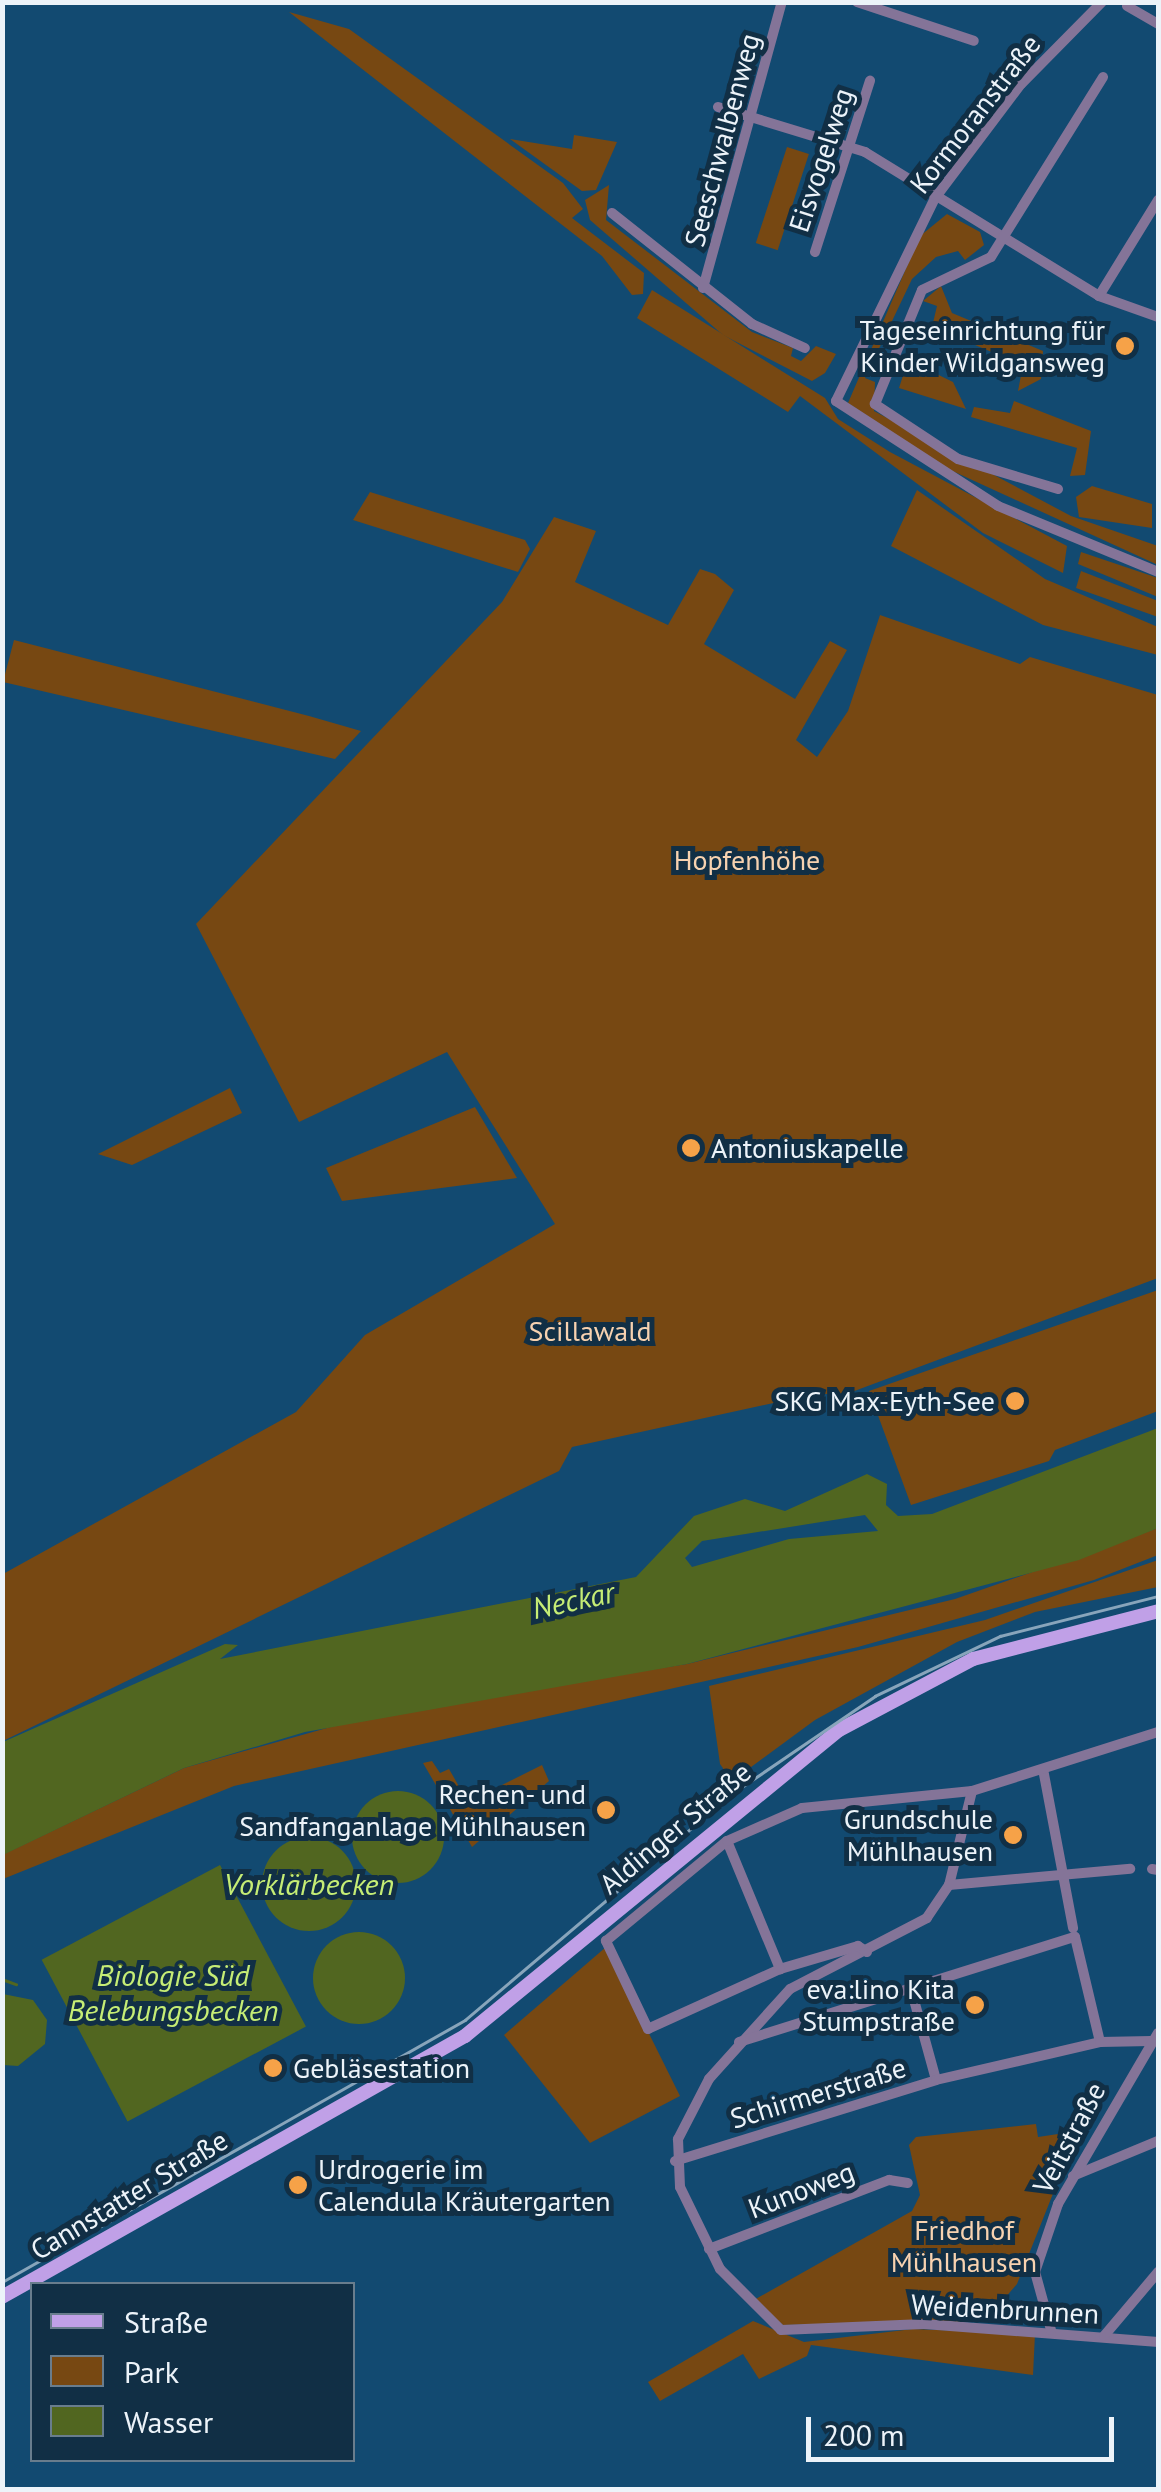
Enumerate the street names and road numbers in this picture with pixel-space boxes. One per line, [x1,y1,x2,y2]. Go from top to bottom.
street label: Kormoranstraße [903,28,1047,200]
street label: Seeschwalbenweg [677,30,767,250]
street label: Eisvogelweg [782,84,860,236]
street label: Aldinger Straße [592,1755,758,1901]
street label: Schirmerstraße [726,2050,910,2136]
street label: Veitstraße [1026,2077,1112,2199]
street label: Cannstatter Straße [24,2123,234,2267]
street label: Kunoweg [743,2154,859,2226]
street label: Weidenbrunnen [910,2287,1100,2331]

